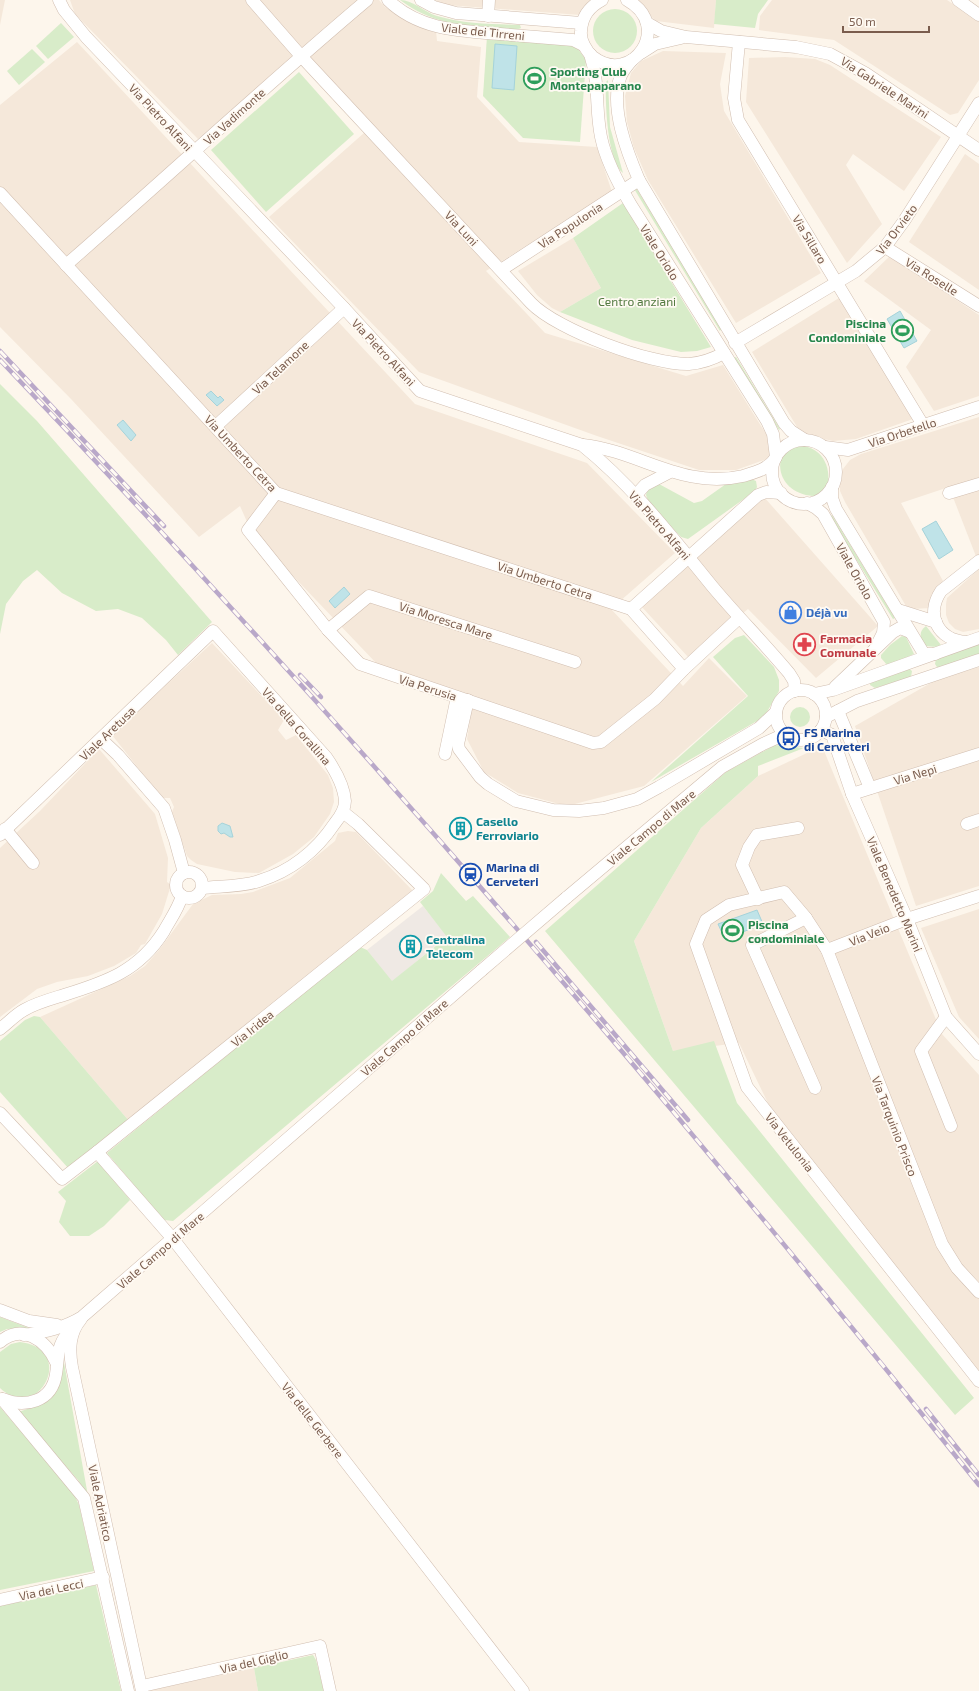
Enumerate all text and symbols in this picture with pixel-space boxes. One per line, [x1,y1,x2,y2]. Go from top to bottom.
scale bar [843,8,929,34]
text: 50 m [849,14,876,28]
street label: Viale dei Tirreni [440,20,526,42]
street label: Via Gabriele Marini [838,53,932,121]
place label: Sporting Club Montepaparano [550,64,641,92]
sports icon: Sporting Club Montepaparano [522,65,548,91]
street label: Via Pietro Alfani [126,81,196,153]
street label: Via Vadimonte [200,85,268,147]
street label: Via Populonia [535,199,605,251]
street label: Via Orvieto [872,201,920,257]
street label: Via Luni [442,208,482,248]
street label: Via Sillaro [790,212,830,266]
street label: Viale Oriolo [637,222,683,282]
street label: Via Roselle [903,254,961,298]
park label: Centro anziani [598,294,676,308]
street label: Via Pietro Alfani [349,316,419,388]
place label: Piscina Condominiale [808,316,886,344]
sports icon: Piscina Condominiale [889,317,915,343]
street label: Via Telamone [249,337,311,397]
street label: Via Umberto Cetra [202,412,280,494]
street label: Via Orbetello [866,414,938,450]
street label: Via Pietro Alfani [626,488,694,562]
street label: Viale Oriolo [834,540,876,602]
street label: Via Umberto Cetra [496,558,594,602]
street label: Via Moresca Mare [398,598,494,642]
shop icon: Déjà vu [777,599,803,625]
place label: Déjà vu [806,605,847,620]
place label: Farmacia Comunale [820,631,877,659]
pharmacy icon: Farmacia Comunale [792,632,818,658]
street label: Via Perusia [397,671,459,703]
street label: Via della Corallina [260,684,334,768]
street label: Viale Aretusa [76,703,138,763]
place label: FS Marina di Cerveteri [804,725,870,753]
bus stop icon: FS Marina di Cerveteri [776,726,802,752]
street label: Via Nepi [892,761,938,787]
street label: Viale Campo di Mare [604,786,698,868]
place label: Casello Ferroviario [476,814,539,842]
building icon: Casello Ferroviario [448,815,474,841]
street label: Viale Benedetto Marini [864,834,926,954]
place label: Marina di Cerveteri [486,860,539,888]
station icon: Marina di Cerveteri [458,861,484,887]
place label: Piscina condominiale [748,917,825,945]
sports icon: Piscina condominiale [719,918,745,944]
street label: Via Veio [847,920,891,948]
place label: Centralina Telecom [426,932,485,960]
building icon: Centralina Telecom [398,933,424,959]
street label: Viale Campo di Mare [358,995,450,1079]
street label: Via Iridea [228,1007,276,1049]
street label: Via Tarquinio Prisco [869,1074,921,1178]
street label: Via Vetulonia [763,1110,817,1174]
street label: Viale Campo di Mare [114,1208,206,1292]
street label: Via delle Gerbere [279,1379,347,1461]
street label: Viale Adriatico [86,1463,116,1543]
street label: Via dei Lecci [17,1575,85,1603]
street label: Via del Giglio [219,1646,290,1676]

